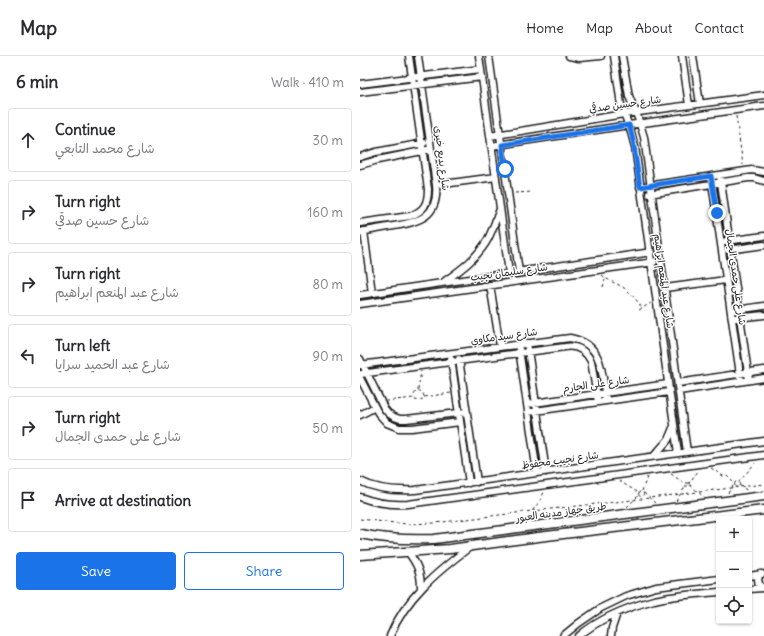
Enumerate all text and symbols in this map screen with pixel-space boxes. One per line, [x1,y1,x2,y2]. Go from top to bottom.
text: Map [20,16,57,40]
text: Home [526,19,564,37]
text: Map [586,19,613,37]
text: About [635,19,673,37]
text: Contact [695,19,744,37]
text: 6 min [16,71,58,93]
text: Walk · 410 m [271,74,344,91]
street label: شارع حسين صدقي [588,92,662,116]
text: Continue [55,120,116,139]
street label: شارع بديع خيرى [431,125,452,191]
icon: ahead [17,129,39,151]
text: 30 m [313,132,343,149]
text: شارع محمد التابعي [55,140,155,157]
route start [496,160,514,178]
text: Turn right [55,192,120,211]
icon: right [17,201,39,223]
text: 160 m [307,204,343,221]
route end [708,204,726,222]
text: شارع حسين صدقي [55,212,149,229]
street label: شارع على حمدى الجمال [722,228,749,326]
street label: شارع عبد المنعم ابراهيم [650,233,677,329]
street label: شارع سليمان نجيب [470,260,549,285]
text: Turn right [55,264,120,283]
icon: right [17,273,39,295]
text: 80 m [312,276,343,293]
text: شارع عبد المنعم ابراهيم [55,284,179,301]
street label: شارع سيد مكاوي [470,325,539,349]
text: Turn left [55,336,110,355]
icon: left [17,345,39,367]
text: 90 m [312,348,343,365]
text: شارع عبد الحميد سرايا [55,356,170,373]
street label: شارع على الجارم [562,373,630,396]
text: Turn right [55,408,120,427]
icon: right [17,417,39,439]
text: 50 m [312,420,343,437]
text: شارع على حمدى الجمال [55,428,181,445]
street label: شارع نجيب محفوظ [521,448,600,473]
icon: arrive [17,489,39,511]
text: Arrive at destination [55,491,191,510]
street label: طريق جهاز مدينه العبور [514,499,607,525]
map controls [716,516,752,624]
button: + [716,516,752,552]
button: Save [16,552,176,590]
button: Share [184,552,344,590]
button: − [716,552,752,588]
button: locate [716,588,752,624]

